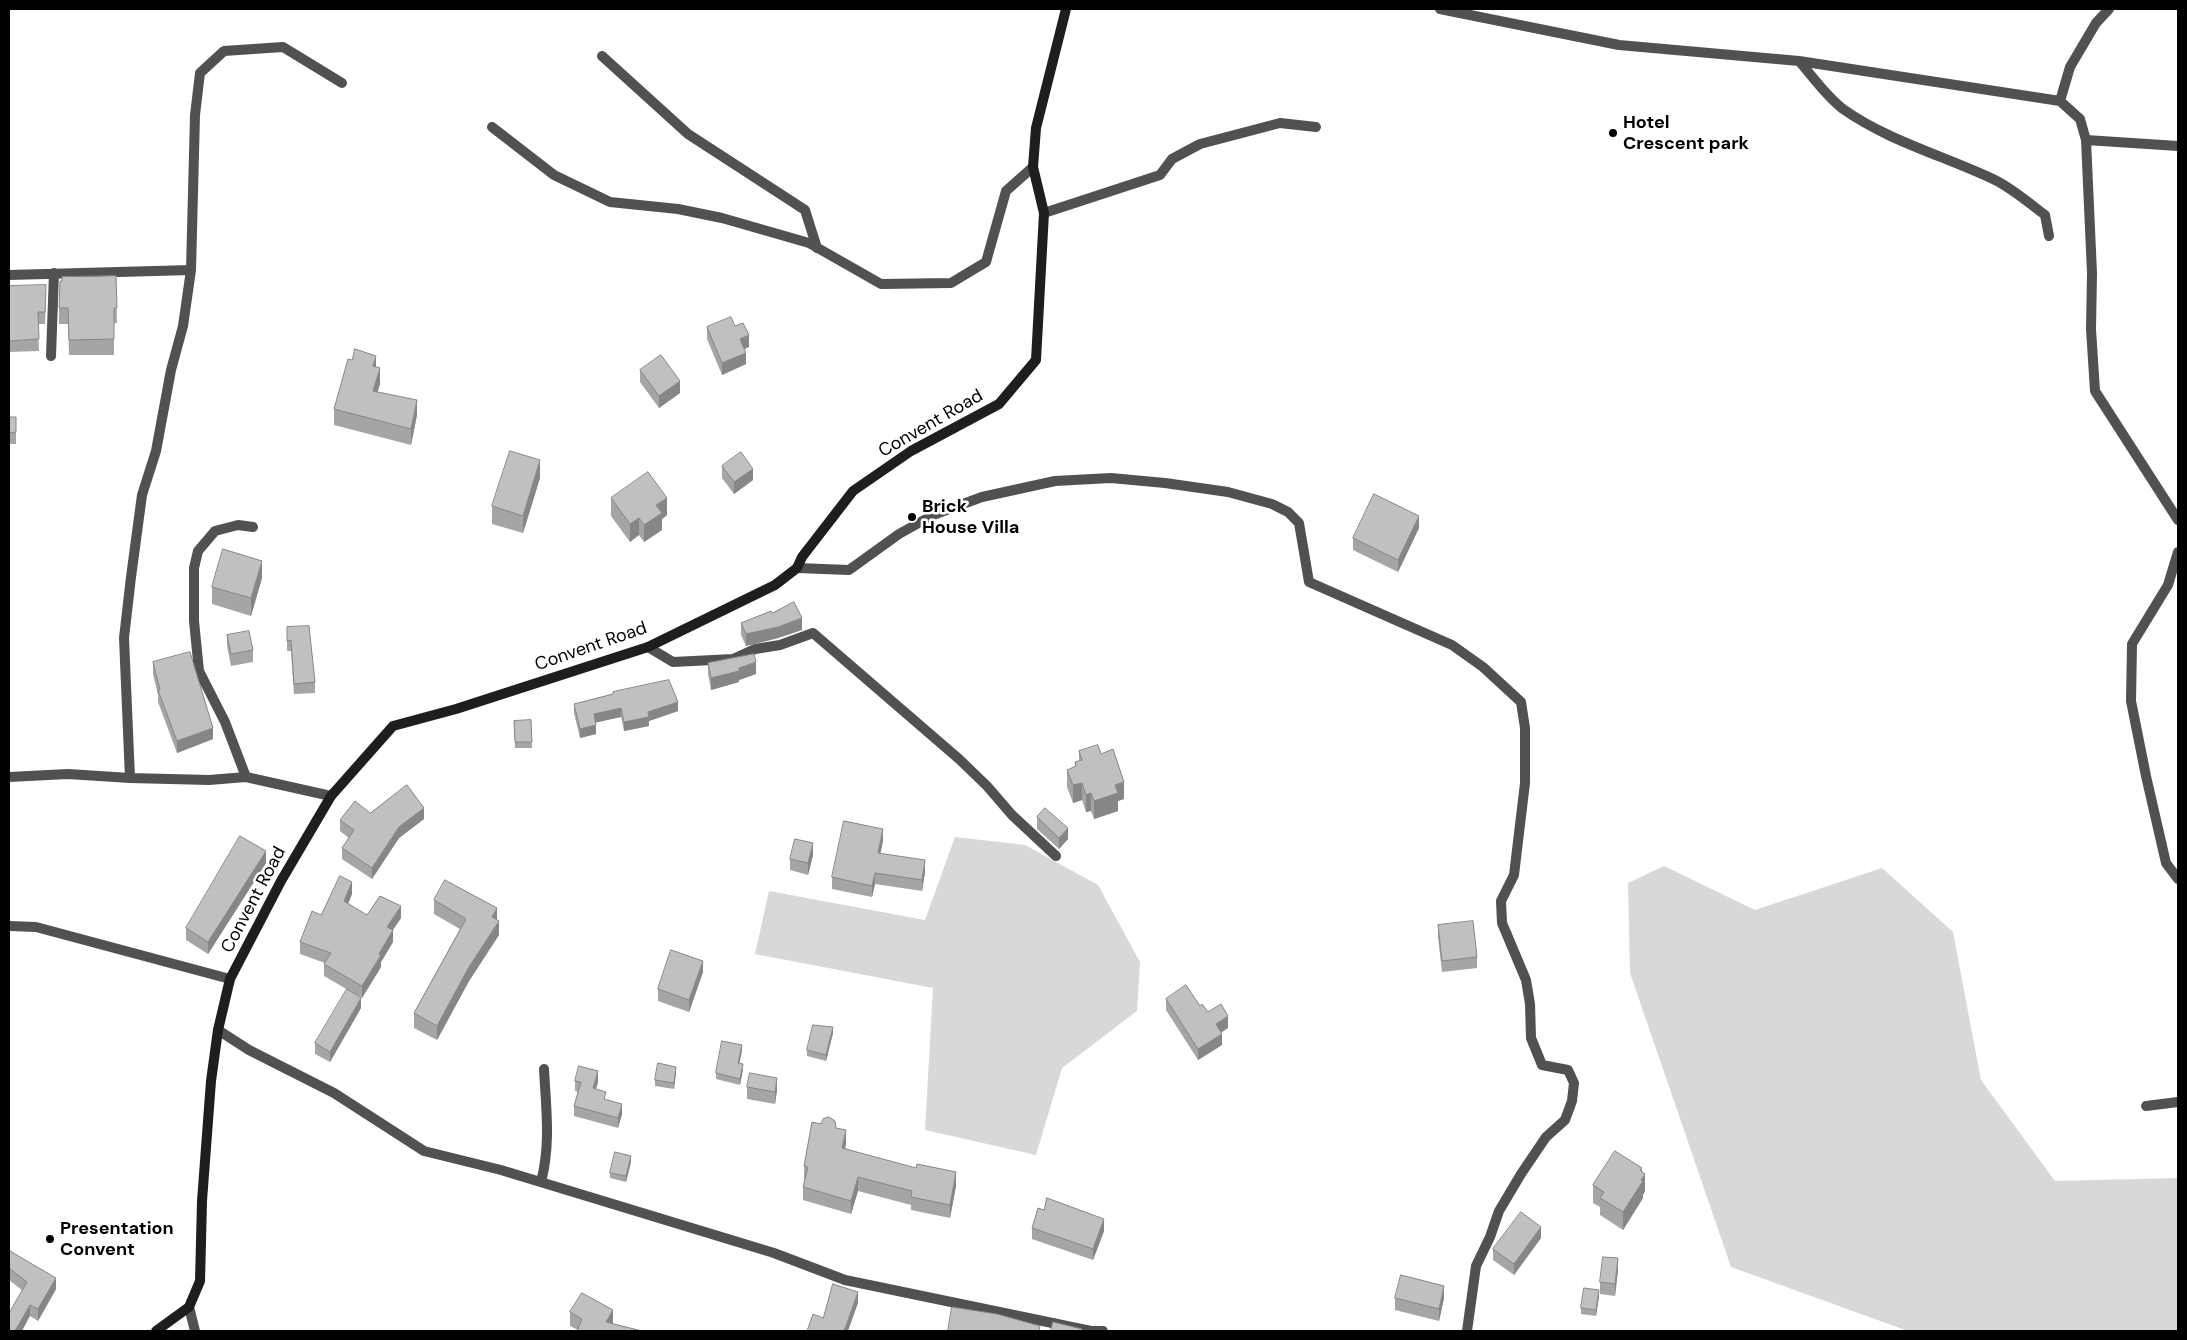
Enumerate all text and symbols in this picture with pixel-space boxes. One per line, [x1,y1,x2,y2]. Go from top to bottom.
place label: Hotel Crescent park [1623,112,1749,154]
marker: Hotel Crescent park [1607,127,1619,139]
street label: Convent Road [875,385,987,463]
place label: Brick House Villa [922,496,1019,538]
marker: Brick House Villa [906,511,918,523]
street label: Convent Road [532,618,650,676]
street label: Convent Road [217,843,291,957]
place label: Presentation Convent [60,1218,174,1260]
marker: Presentation Convent [44,1233,56,1245]

